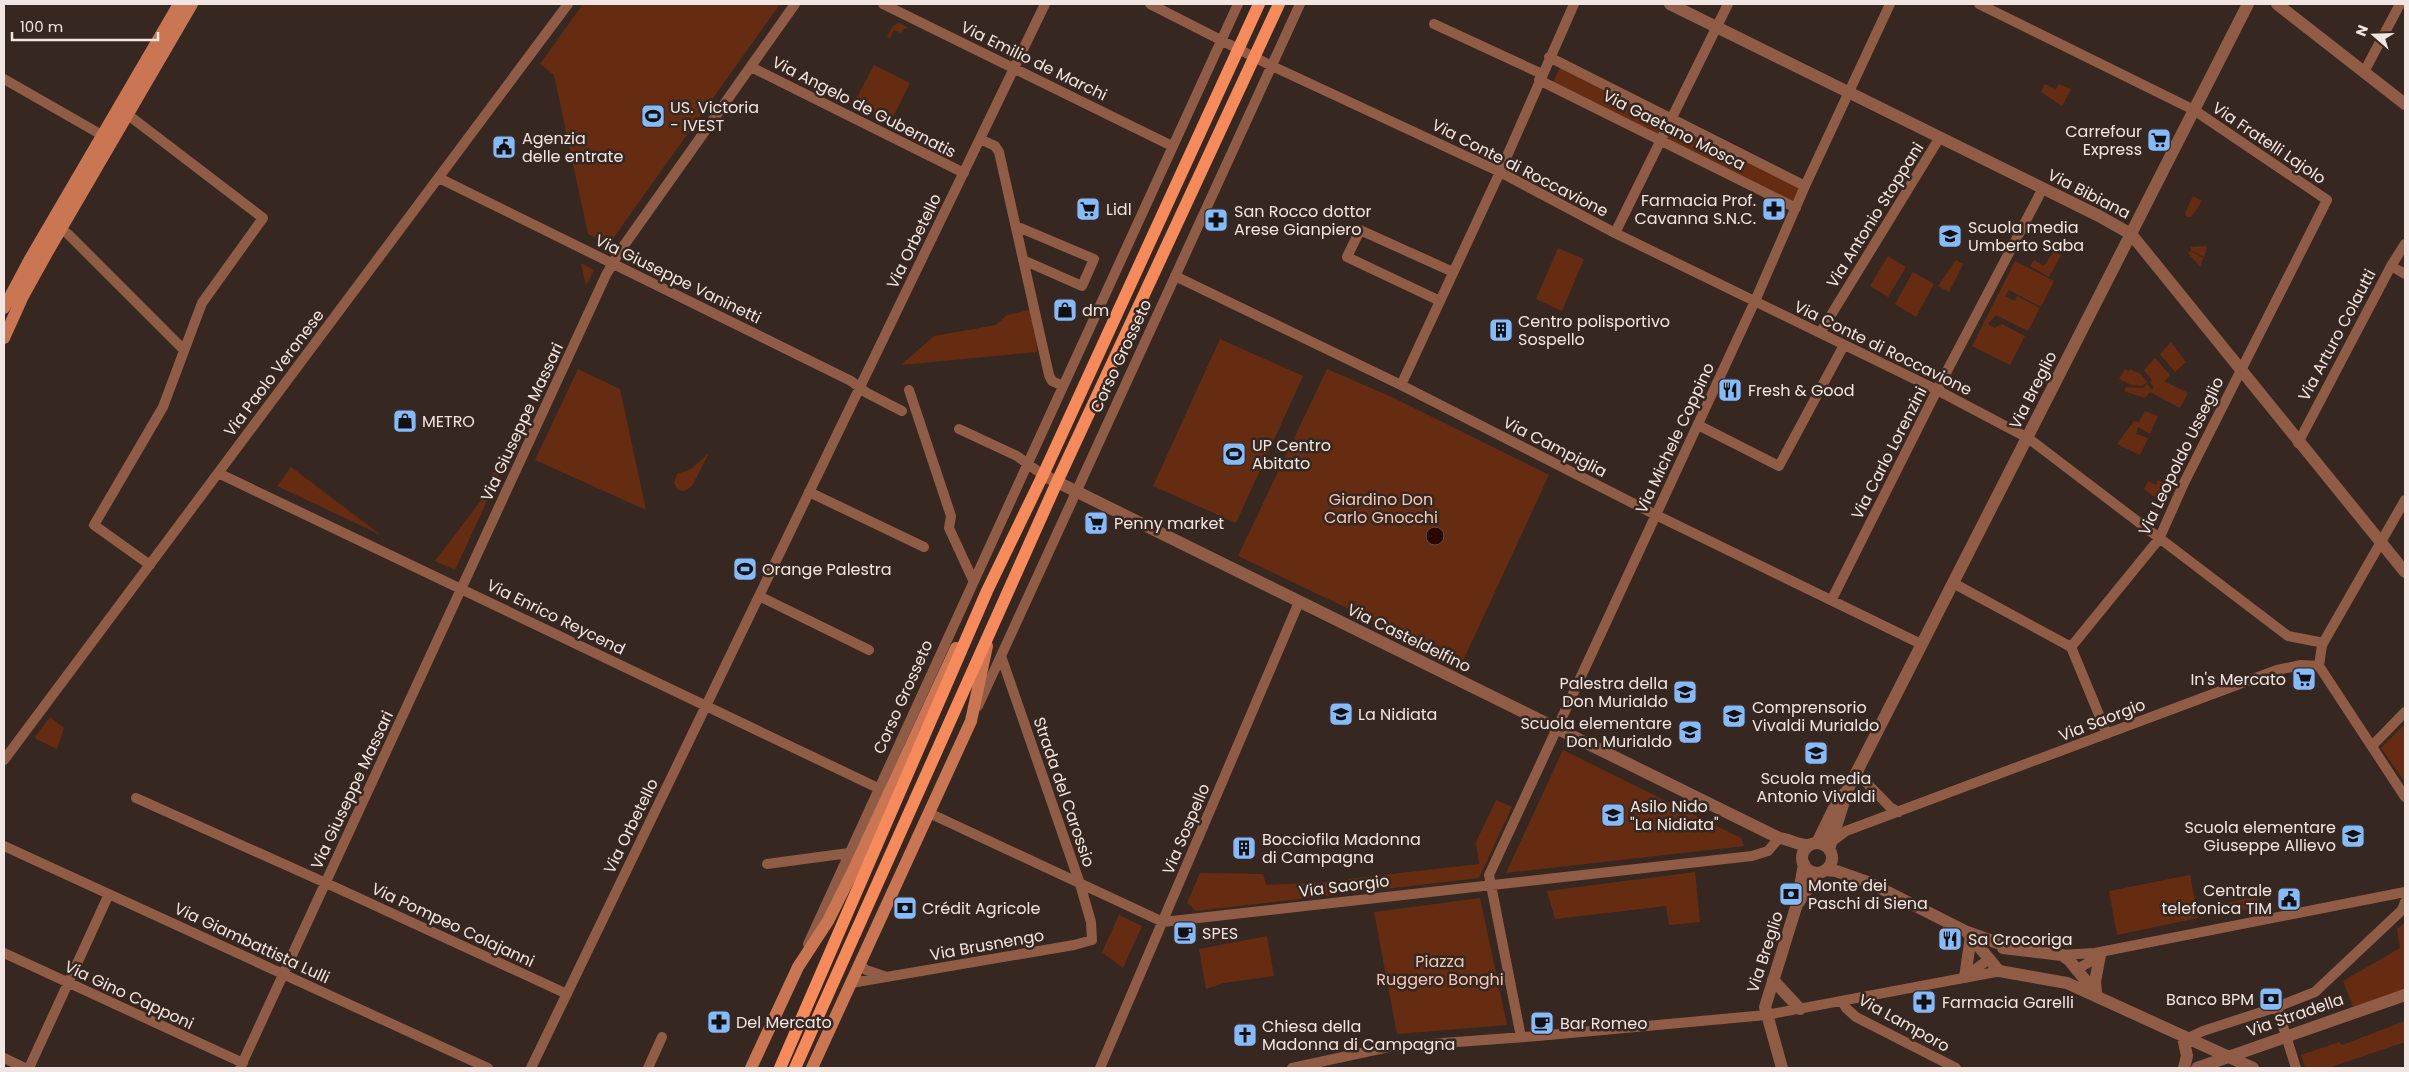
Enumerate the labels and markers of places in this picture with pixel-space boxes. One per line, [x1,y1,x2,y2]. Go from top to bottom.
place label: US. Victoria - IVEST [670,96,759,137]
sports icon: US. Victoria - IVEST [640,103,666,129]
place label: Carrefour Express [2065,120,2142,161]
place label: Agenzia delle entrate [522,127,623,168]
supermarket icon: Carrefour Express [2146,127,2172,153]
public building icon: Agenzia delle entrate [491,134,517,160]
place label: Farmacia Prof. Cavanna S.N.C. [1634,189,1756,230]
supermarket icon: Lidl [1075,196,1101,222]
pharmacy icon: Farmacia Prof. Cavanna S.N.C. [1761,196,1787,222]
place label: Lidl [1106,198,1132,221]
place label: San Rocco dottor Arese Gianpiero [1234,200,1372,241]
pharmacy icon: San Rocco dottor Arese Gianpiero [1203,207,1229,233]
place label: Scuola media Umberto Saba [1968,216,2084,257]
school or university icon: Scuola media Umberto Saba [1937,223,1963,249]
shop icon: dm [1052,297,1078,323]
place label: dm [1082,299,1109,322]
place label: Centro polisportivo Sospello [1518,310,1670,351]
building icon: Centro polisportivo Sospello [1488,317,1514,343]
restaurant icon: Fresh & Good [1717,377,1743,403]
place label: Fresh & Good [1748,379,1855,402]
shop icon: METRO [392,408,418,434]
place label: METRO [422,410,475,433]
place label: UP Centro Abitato [1252,434,1331,475]
sports icon: UP Centro Abitato [1221,441,1247,467]
supermarket icon: Penny market [1083,510,1109,536]
place label: Penny market [1114,512,1224,535]
sports icon: Orange Palestra [732,556,758,582]
place label: Orange Palestra [762,558,892,581]
supermarket icon: In's Mercato [2291,666,2317,692]
place label: In's Mercato [2190,668,2286,691]
place label: Palestra della Don Murialdo [1559,672,1668,713]
school or university icon: Palestra della Don Murialdo [1672,679,1698,705]
place label: Comprensorio Vivaldi Murialdo [1752,696,1879,737]
school or university icon: La Nidiata [1328,701,1354,727]
place label: La Nidiata [1358,703,1437,726]
school or university icon: Comprensorio Vivaldi Murialdo [1721,703,1747,729]
place label: Scuola elementare Don Murialdo [1520,712,1672,753]
school or university icon: Scuola elementare Don Murialdo [1677,719,1703,745]
school or university icon: Scuola media Antonio Vivaldi [1803,740,1829,766]
place label: Scuola media Antonio Vivaldi [1756,767,1876,808]
place label: Asilo Nido "La Nidiata" [1630,795,1719,836]
school or university icon: Asilo Nido "La Nidiata" [1600,802,1626,828]
place label: Scuola elementare Giuseppe Allievo [2184,816,2336,857]
school or university icon: Scuola elementare Giuseppe Allievo [2340,823,2366,849]
place label: Bocciofila Madonna di Campagna [1262,828,1421,869]
building icon: Bocciofila Madonna di Campagna [1231,835,1257,861]
place label: Monte dei Paschi di Siena [1808,874,1928,915]
place label: Centrale telefonica TIM [2162,879,2272,920]
bank icon: Monte dei Paschi di Siena [1778,881,1804,907]
public building icon: Centrale telefonica TIM [2276,886,2302,912]
bank icon: Crédit Agricole [892,895,918,921]
place label: Crédit Agricole [922,897,1040,920]
cafe icon: SPES [1172,920,1198,946]
place label: SPES [1202,922,1238,945]
restaurant icon: Sa Crocoriga [1937,926,1963,952]
place label: Sa Crocoriga [1968,928,2073,951]
bank icon: Banco BPM [2258,986,2284,1012]
place label: Banco BPM [2166,988,2254,1011]
pharmacy icon: Farmacia Garelli [1911,989,1937,1015]
place label: Farmacia Garelli [1942,991,2074,1014]
pharmacy icon: Del Mercato [706,1009,732,1035]
cafe icon: Bar Romeo [1529,1010,1555,1036]
place label: Del Mercato [736,1011,832,1034]
place label: Bar Romeo [1560,1012,1647,1035]
place label: Chiesa della Madonna di Campagna [1262,1015,1455,1056]
church icon: Chiesa della Madonna di Campagna [1232,1022,1258,1048]

